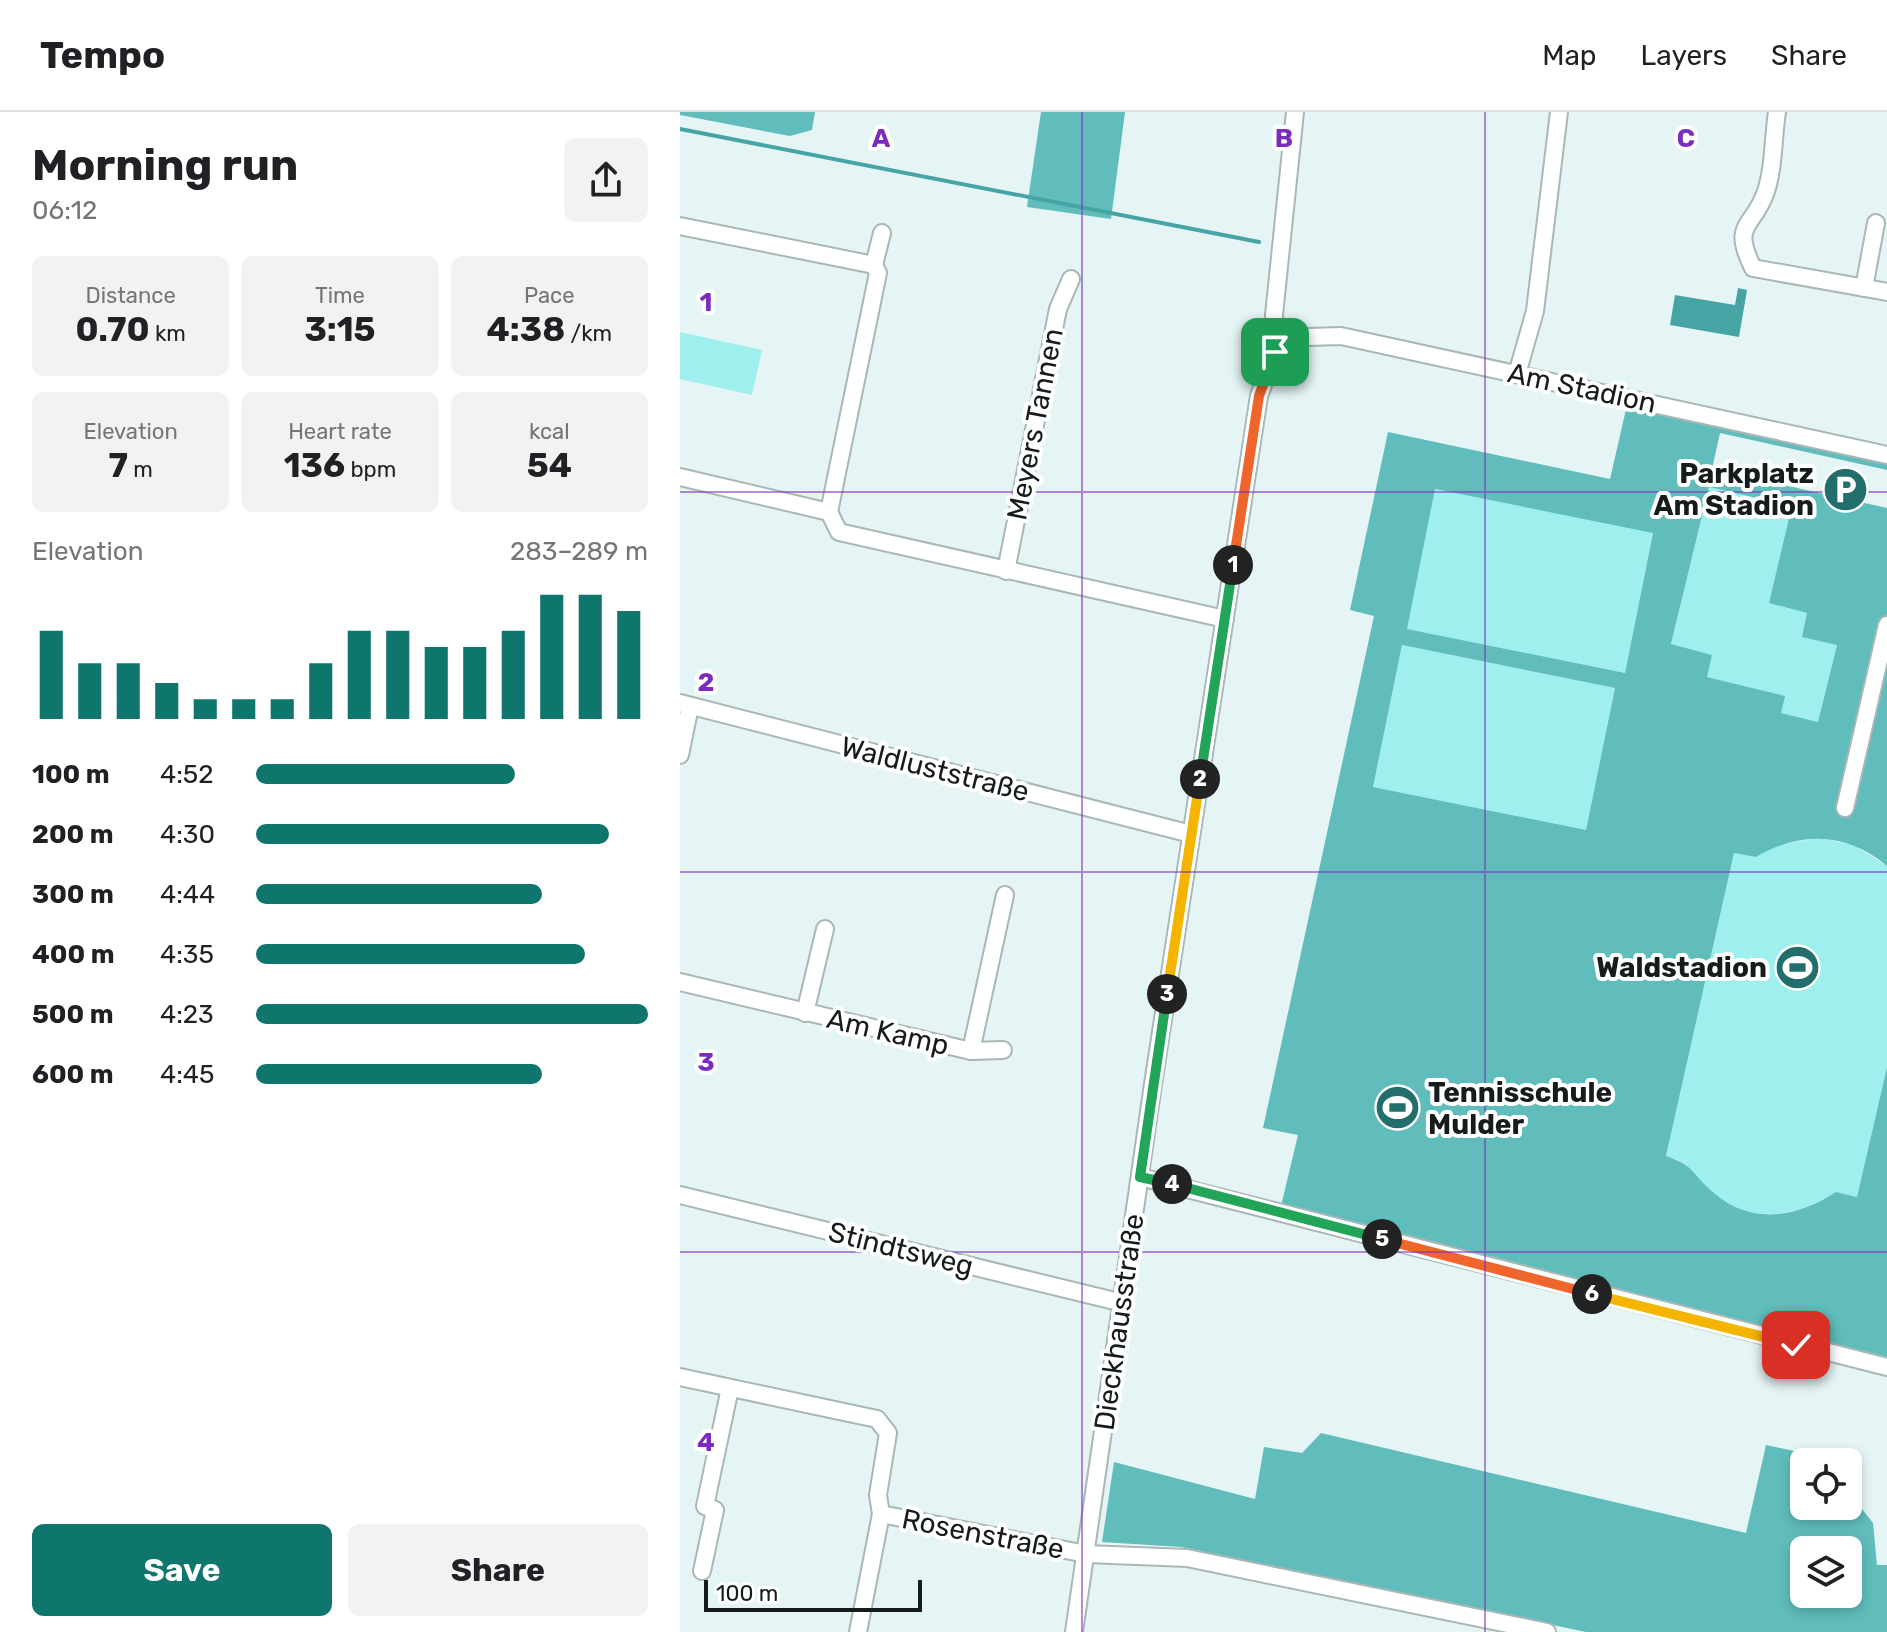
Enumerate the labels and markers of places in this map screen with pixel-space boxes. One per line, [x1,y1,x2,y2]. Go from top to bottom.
pin [1241,318,1309,386]
place label: Parkplatz Am Stadion [1653,457,1814,522]
parking icon: Parkplatz Am Stadion [1821,465,1869,513]
pin: 1 [1213,545,1253,585]
pin: 2 [1180,759,1220,799]
sports icon: Waldstadion [1774,943,1822,991]
place label: Waldstadion [1596,951,1767,984]
pin: 3 [1147,974,1187,1014]
place label: Tennisschule Mulder [1428,1076,1612,1141]
sports icon: Tennisschule Mulder [1373,1084,1421,1132]
pin: 4 [1152,1164,1192,1204]
pin: 5 [1362,1219,1402,1259]
pin: 6 [1572,1274,1612,1314]
pin [1762,1311,1830,1379]

